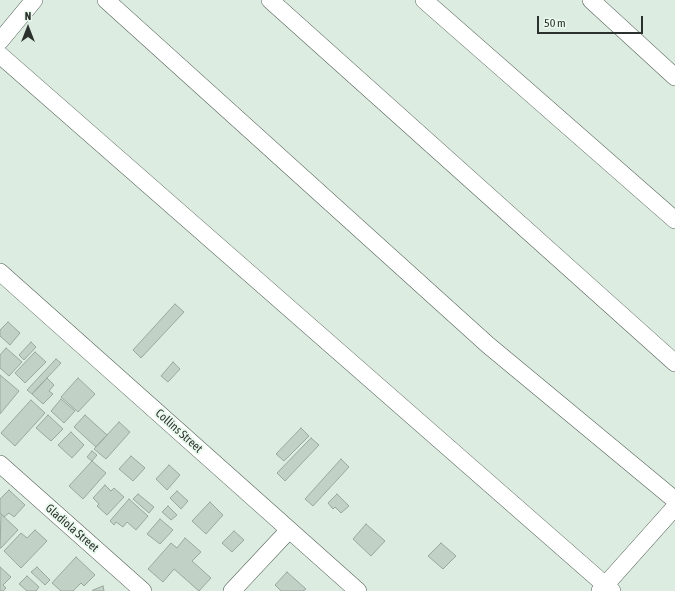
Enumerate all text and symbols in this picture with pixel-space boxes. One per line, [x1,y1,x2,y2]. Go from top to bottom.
north arrow [8,8,48,48]
scale bar [539,8,645,34]
text: N [25,10,31,22]
text: 50 m [544,16,566,30]
street label: Collins Street [153,406,205,456]
street label: Gladiola Street [42,501,102,555]

